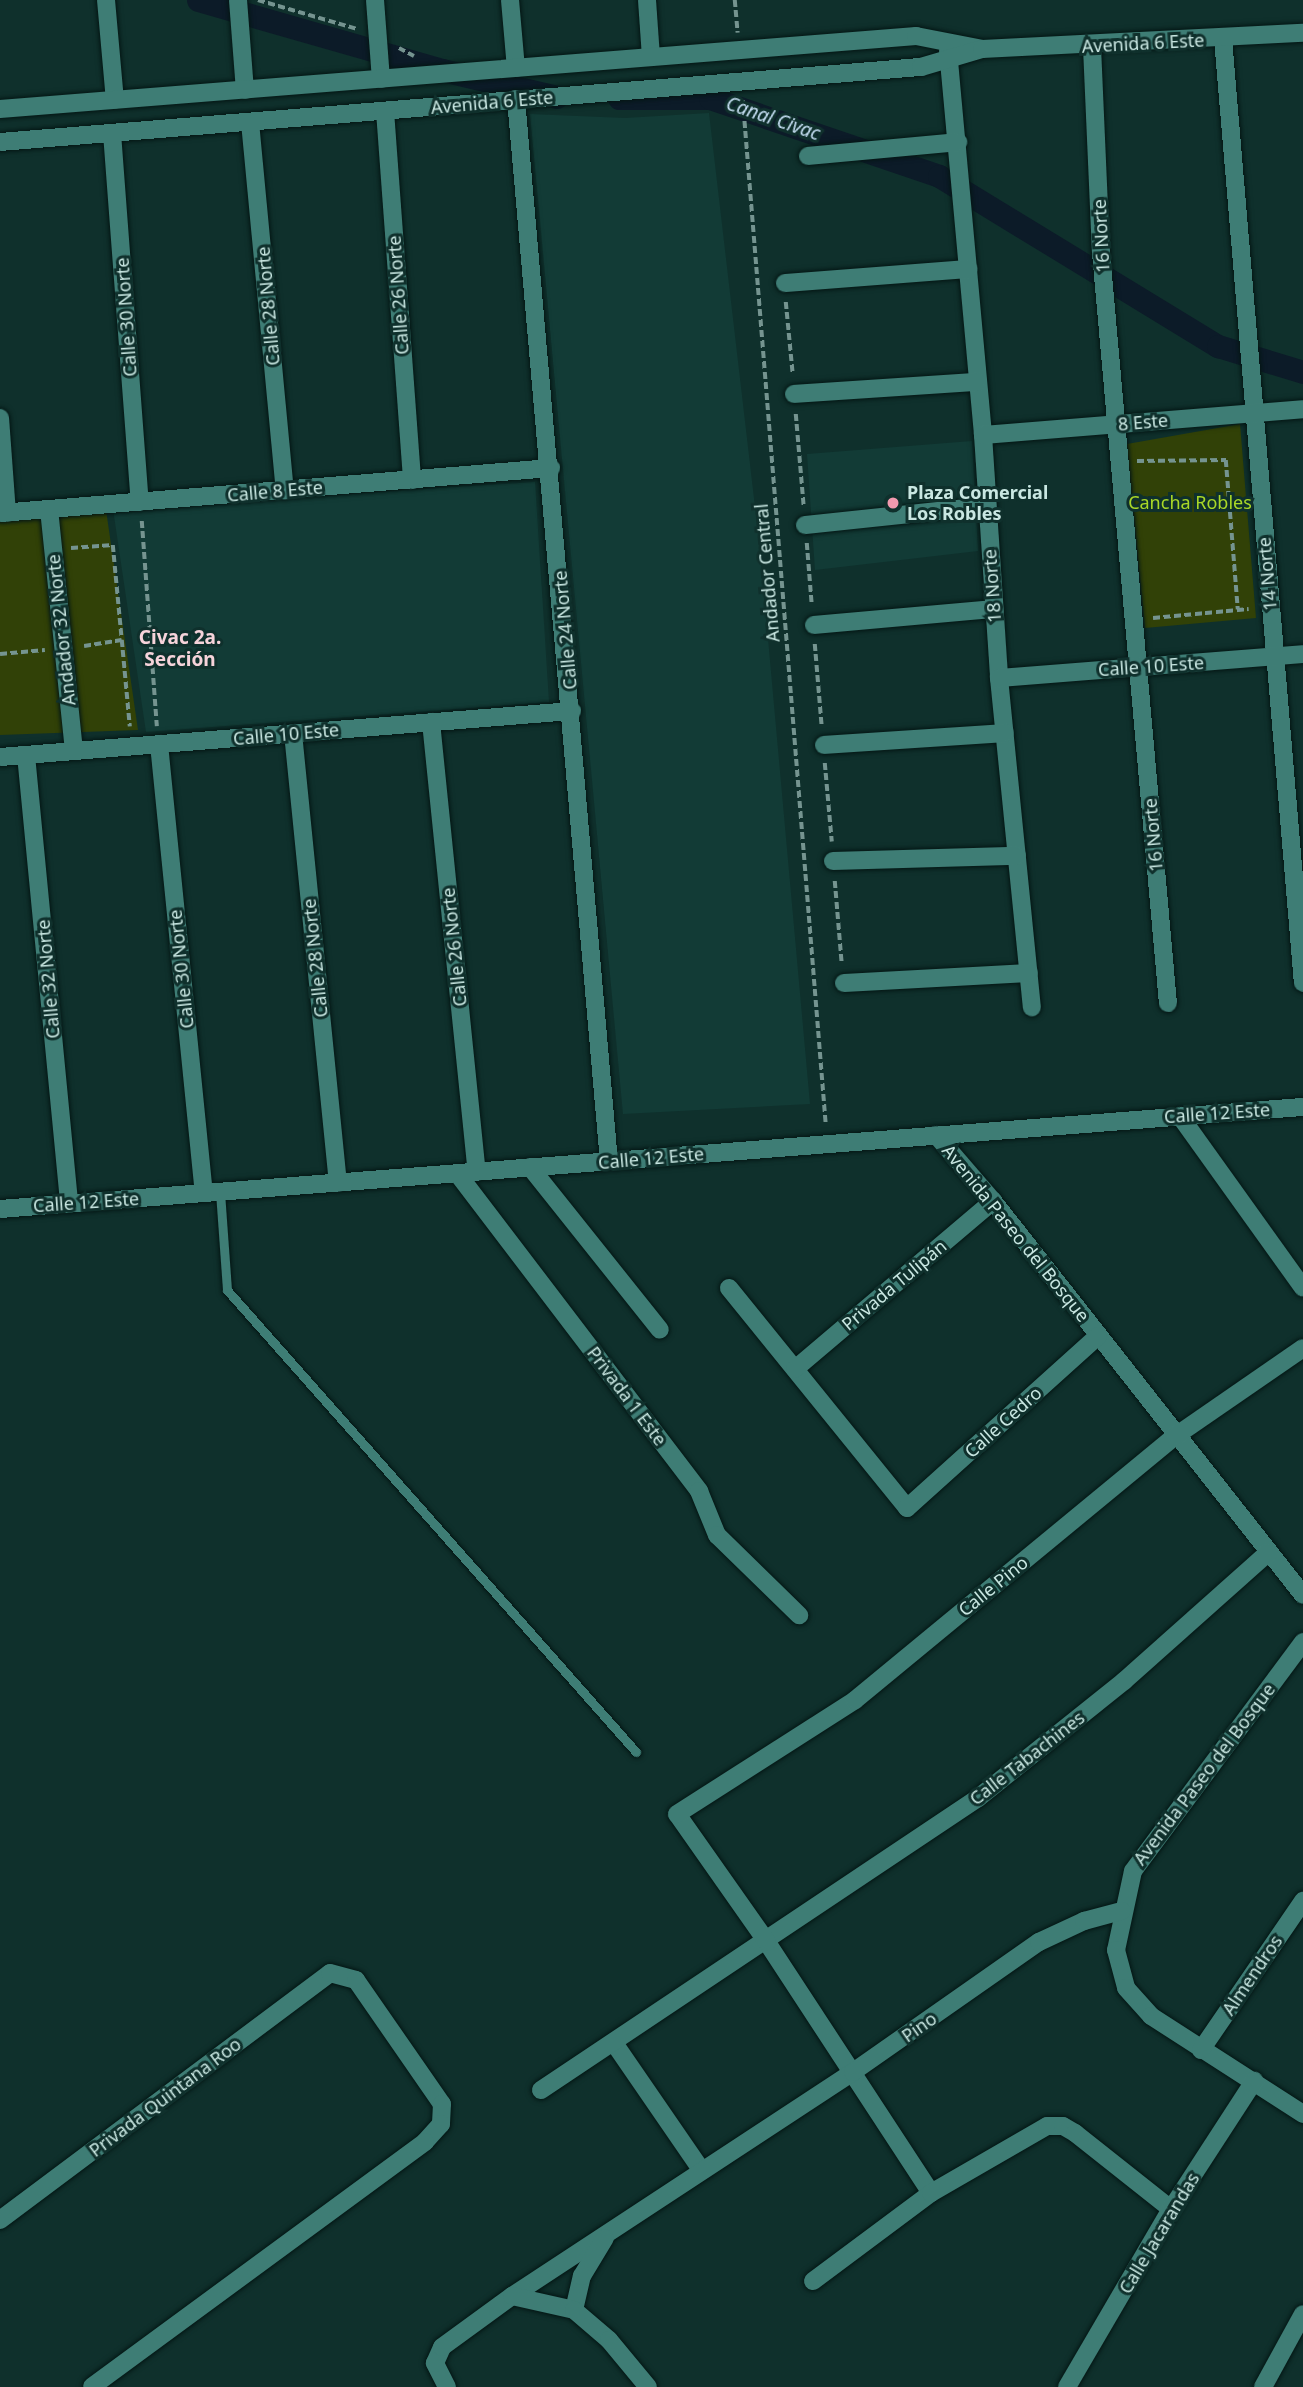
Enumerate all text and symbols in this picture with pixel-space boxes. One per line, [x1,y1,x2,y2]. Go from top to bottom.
street label: Avenida 6 Este [1081,29,1205,57]
street label: Avenida 6 Este [430,86,554,118]
water label: Canal Civac [723,92,823,146]
street label: 16 Norte [1088,199,1114,273]
street label: Calle 26 Norte [383,235,413,355]
street label: Calle 28 Norte [252,246,284,366]
street label: Calle 30 Norte [111,257,141,377]
street label: 8 Este [1117,409,1169,435]
street label: Calle 8 Este [226,476,324,506]
place label: Plaza Comercial Los Robles [907,482,1048,524]
park label: Cancha Robles [1128,491,1252,513]
marker: Plaza Comercial Los Robles [885,495,901,511]
street label: Andador Central [750,503,784,643]
street label: 14 Norte [1253,536,1281,612]
street label: 18 Norte [979,548,1005,624]
street label: Andador 32 Norte [42,553,80,707]
street label: Calle 24 Norte [549,570,581,690]
district label: Civac 2a. Sección [139,627,221,671]
street label: Calle 10 Este [1097,652,1205,680]
street label: Calle 10 Este [232,719,340,749]
street label: 16 Norte [1139,797,1167,873]
street label: Calle 26 Norte [437,886,471,1008]
street label: Calle 28 Norte [298,897,332,1019]
street label: Calle 30 Norte [164,908,198,1030]
street label: Calle 32 Norte [32,919,64,1039]
street label: Calle 12 Este [1163,1099,1271,1127]
street label: Avenida Paseo del Bosque [938,1140,1094,1326]
street label: Calle 12 Este [597,1143,705,1173]
street label: Calle 12 Este [32,1188,140,1216]
street label: Privada Tulipán [837,1235,951,1335]
street label: Privada 1 Este [583,1342,671,1450]
street label: Calle Cedro [960,1382,1046,1462]
street label: Calle Pino [954,1551,1032,1621]
street label: Avenida Paseo del Bosque [1129,1679,1279,1869]
street label: Calle Tabachines [965,1706,1089,1810]
street label: Almendros [1217,1931,1287,2019]
street label: Pino [897,2007,941,2047]
street label: Privada Quintana Roo [85,2033,245,2161]
street label: Calle Jacarandas [1114,2169,1204,2297]

